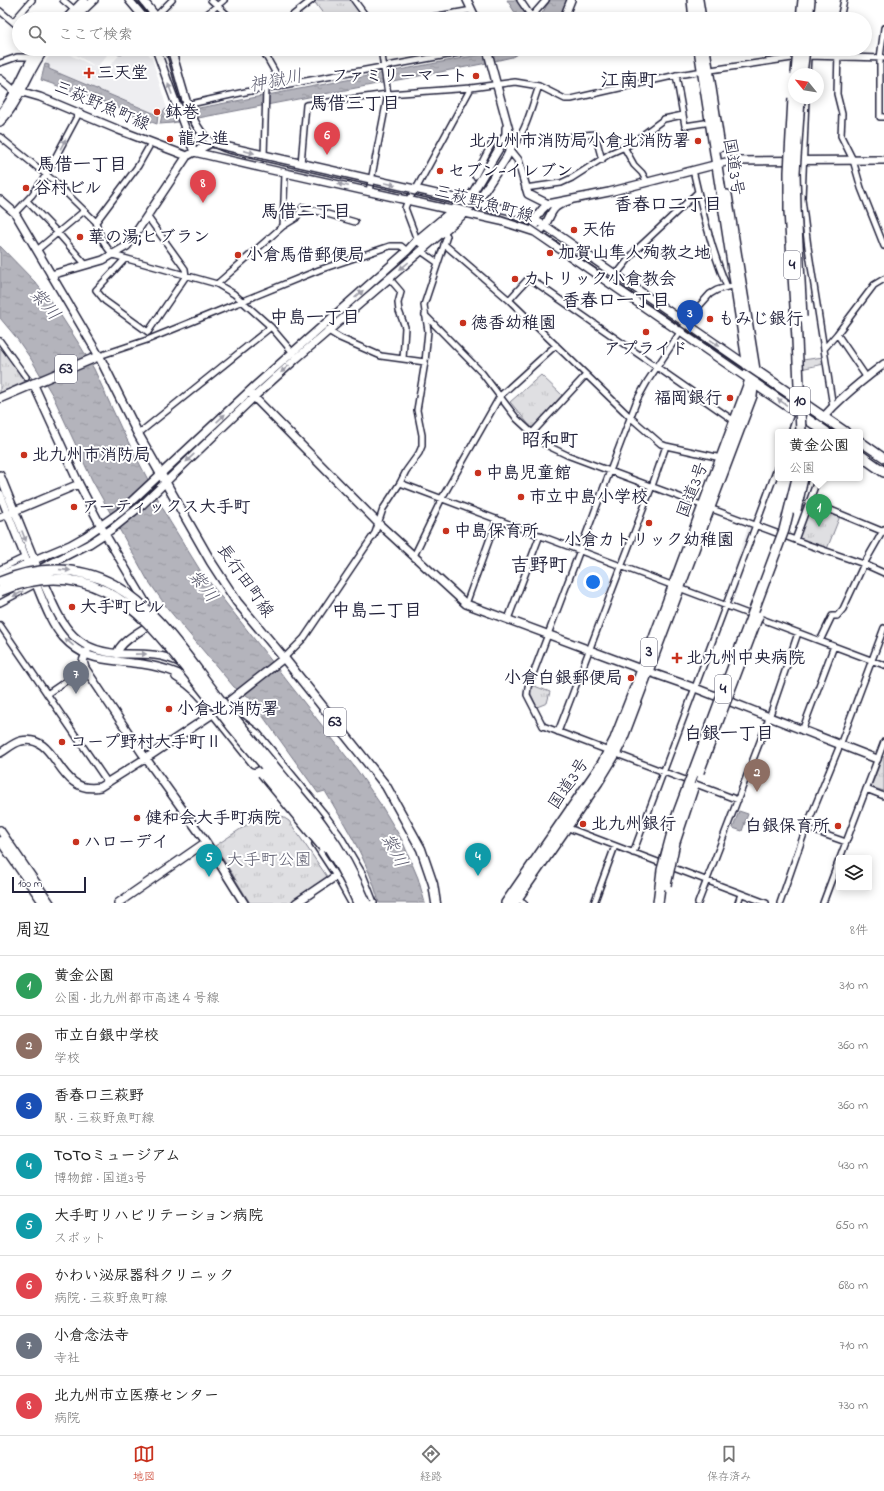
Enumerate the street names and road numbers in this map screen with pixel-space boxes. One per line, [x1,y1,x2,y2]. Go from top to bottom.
street label: 三萩野魚町線 [50,75,154,137]
street label: 国道3号 [716,136,750,198]
street label: 三萩野魚町線 [432,179,536,229]
road number: 4 [784,251,800,279]
road number: 63 [55,355,77,383]
road number: 10 [790,387,810,415]
street label: 国道3号 [671,458,715,522]
street label: 長行田町線 [210,539,280,623]
road number: 3 [641,638,657,666]
road number: 4 [715,675,731,703]
road number: 63 [324,708,346,736]
street label: 国道3号 [542,753,596,815]

